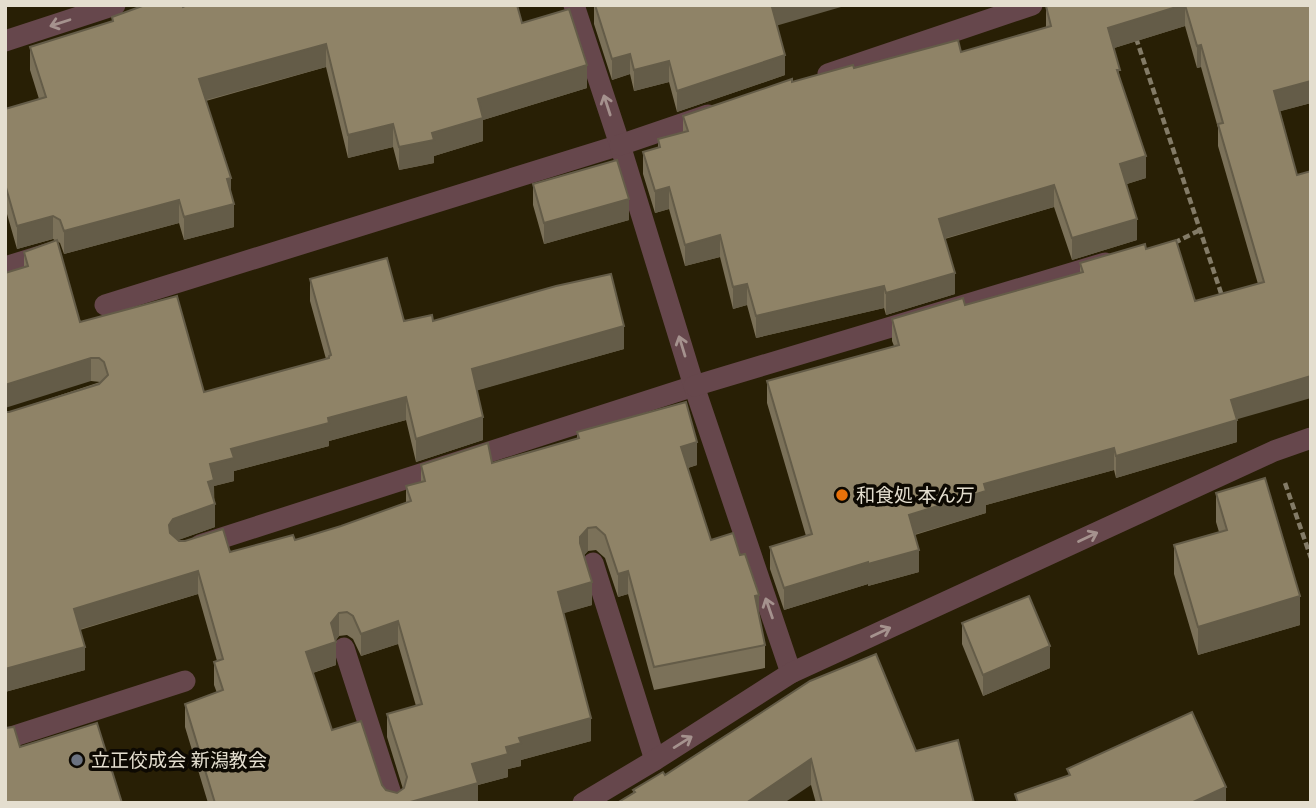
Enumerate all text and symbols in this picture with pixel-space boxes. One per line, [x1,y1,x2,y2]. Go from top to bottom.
one-way arrow [50,18,72,30]
one-way arrow [600,95,612,117]
one-way arrow [674,335,687,357]
place label: 和食処 本ん万 [856,484,975,507]
marker: 和食処 本ん万 [834,487,850,503]
one-way arrow [1077,530,1098,543]
one-way arrow [762,598,774,620]
one-way arrow [870,624,891,638]
one-way arrow [673,735,692,750]
place label: 立正佼成会 新潟教会 [91,749,267,772]
marker: 立正佼成会 新潟教会 [69,752,85,768]

